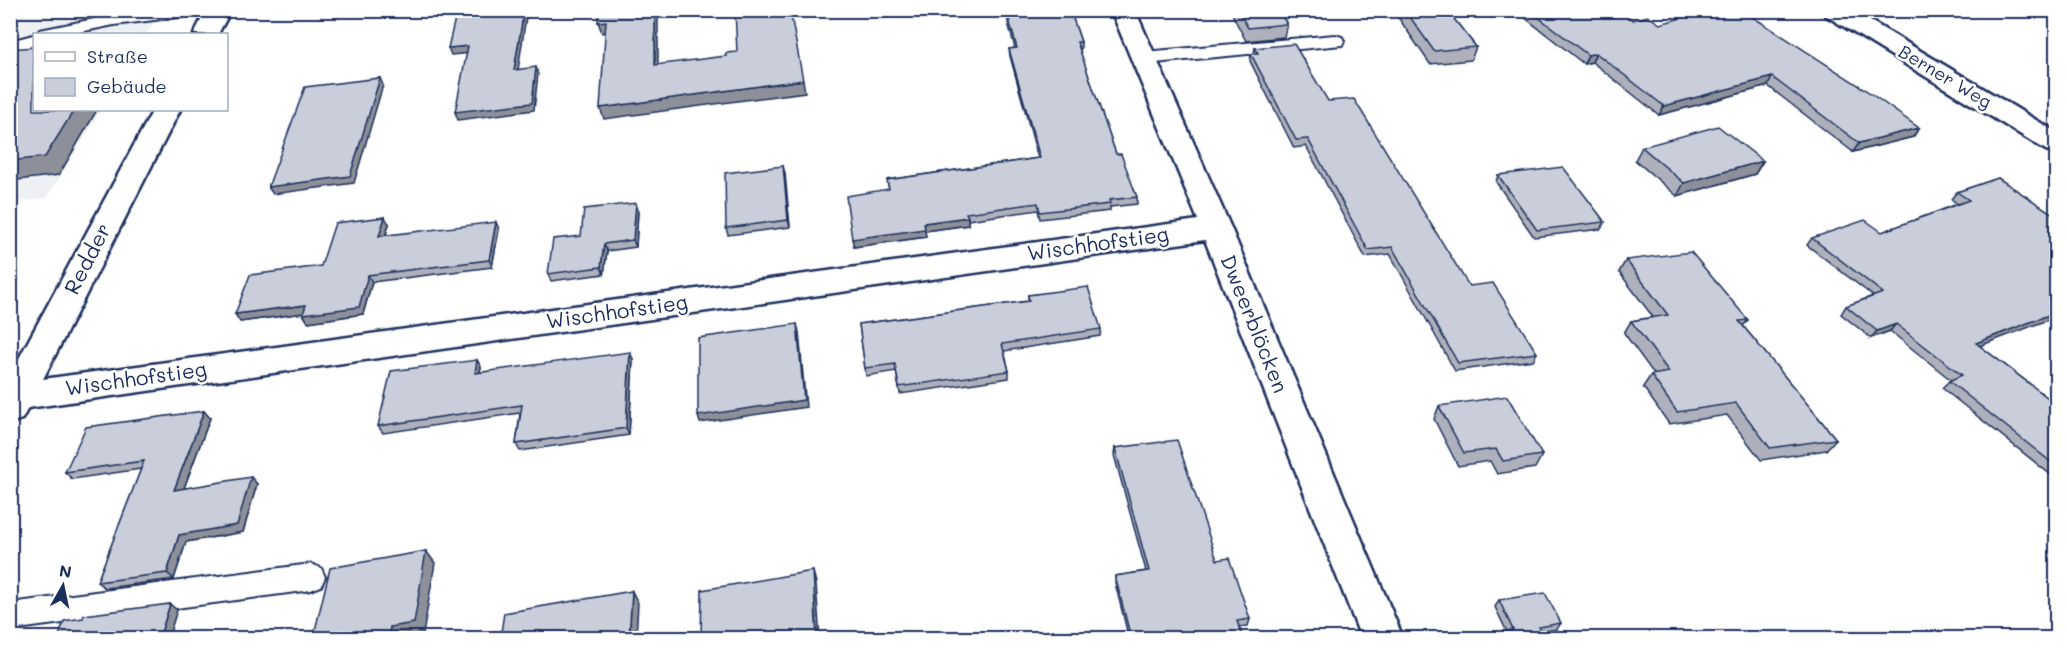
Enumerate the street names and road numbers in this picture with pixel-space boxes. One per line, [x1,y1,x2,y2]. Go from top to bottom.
street label: Berner Weg [1894,39,1997,113]
street label: Redder [57,218,116,299]
street label: Wischhofstieg [1025,219,1170,266]
street label: Dweerblöcken [1215,250,1295,396]
street label: Wischhofstieg [544,287,689,334]
street label: Wischhofstieg [63,354,208,401]

